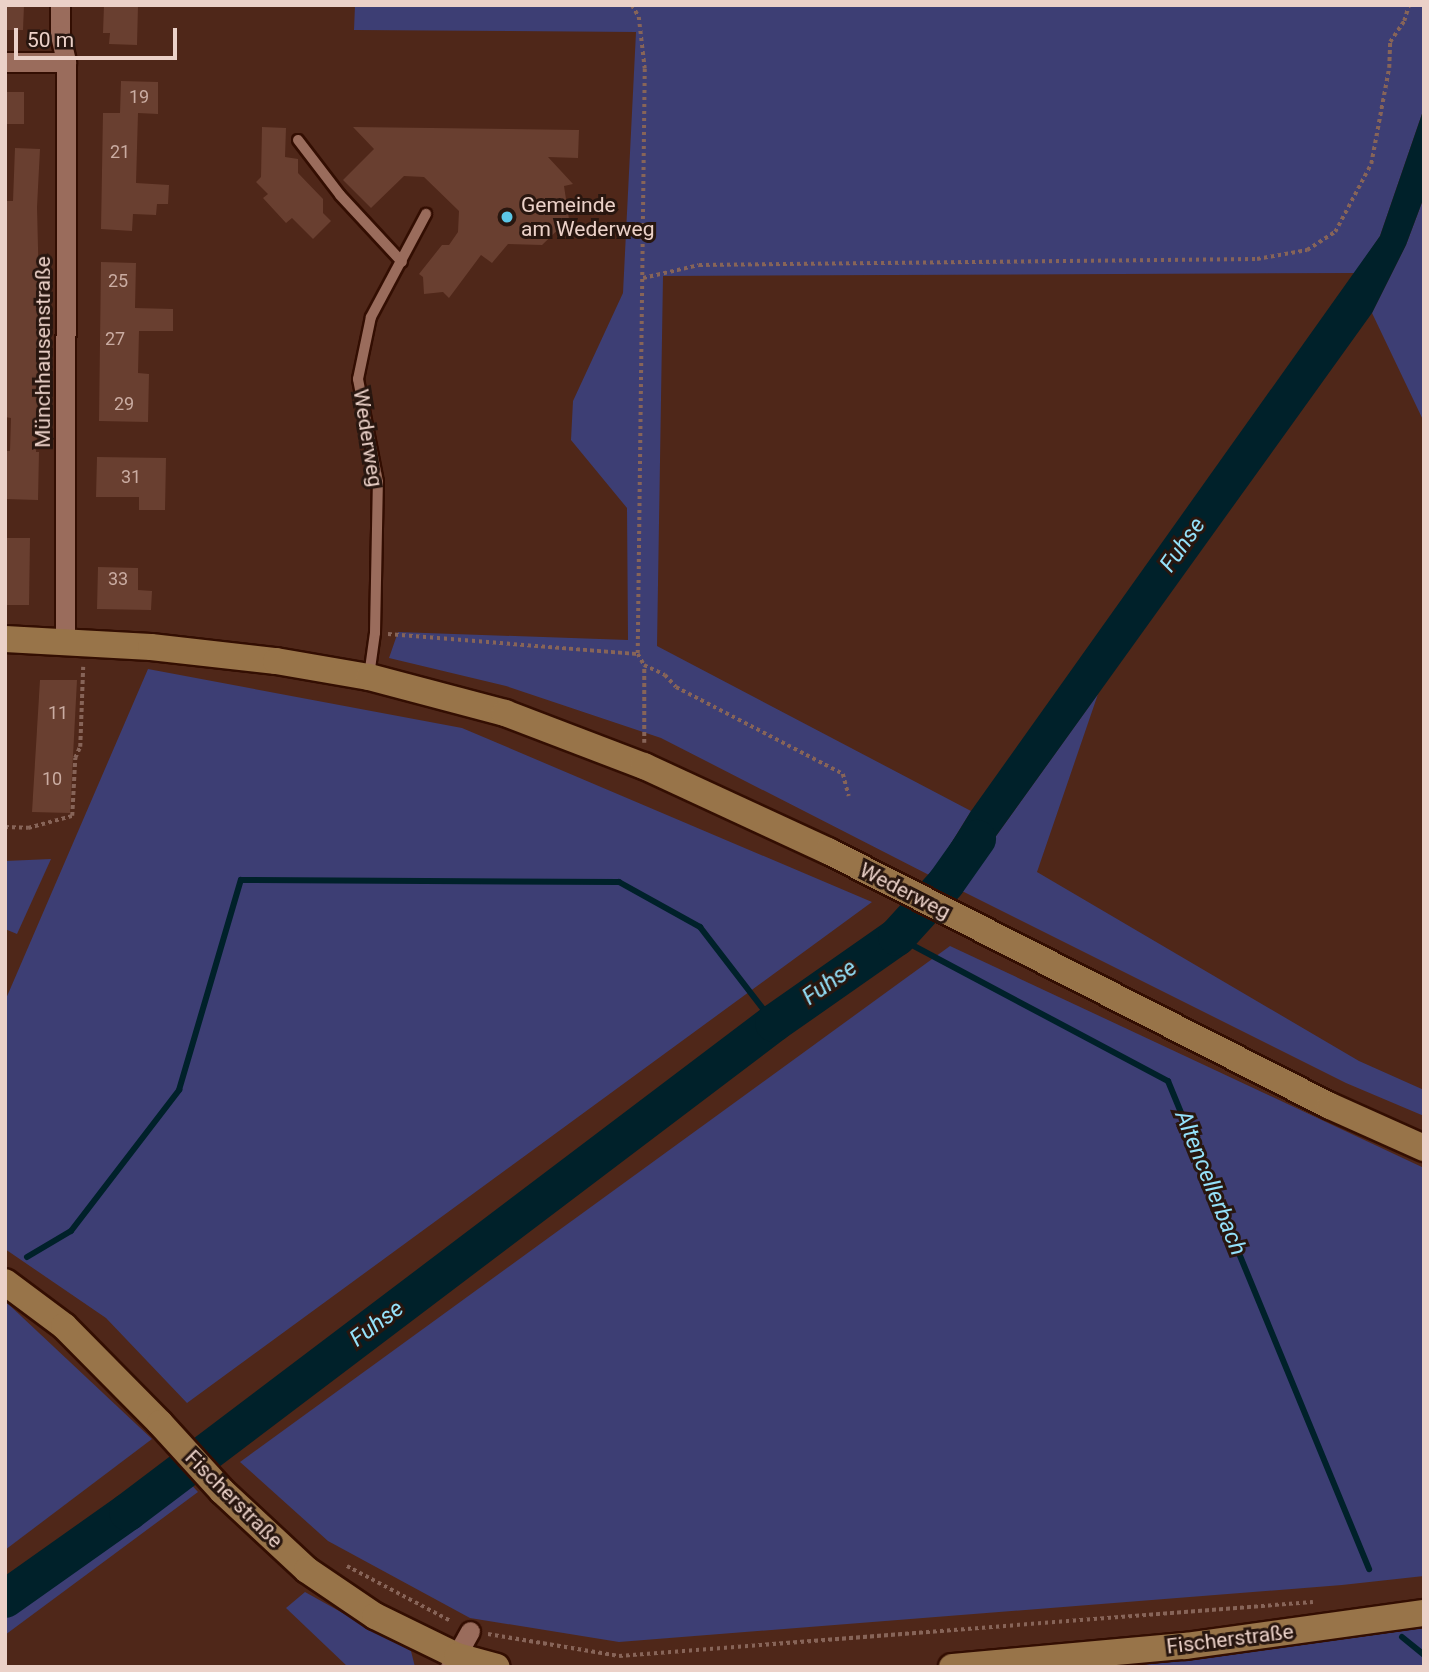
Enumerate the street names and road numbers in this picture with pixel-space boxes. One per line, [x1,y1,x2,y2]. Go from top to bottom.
street label: Münchhausenstraße [30,256,56,448]
street label: Wederweg [348,387,388,489]
street label: Wederweg [855,857,955,925]
street label: Fischerstraße [180,1445,288,1553]
street label: Fischerstraße [1165,1619,1295,1659]

